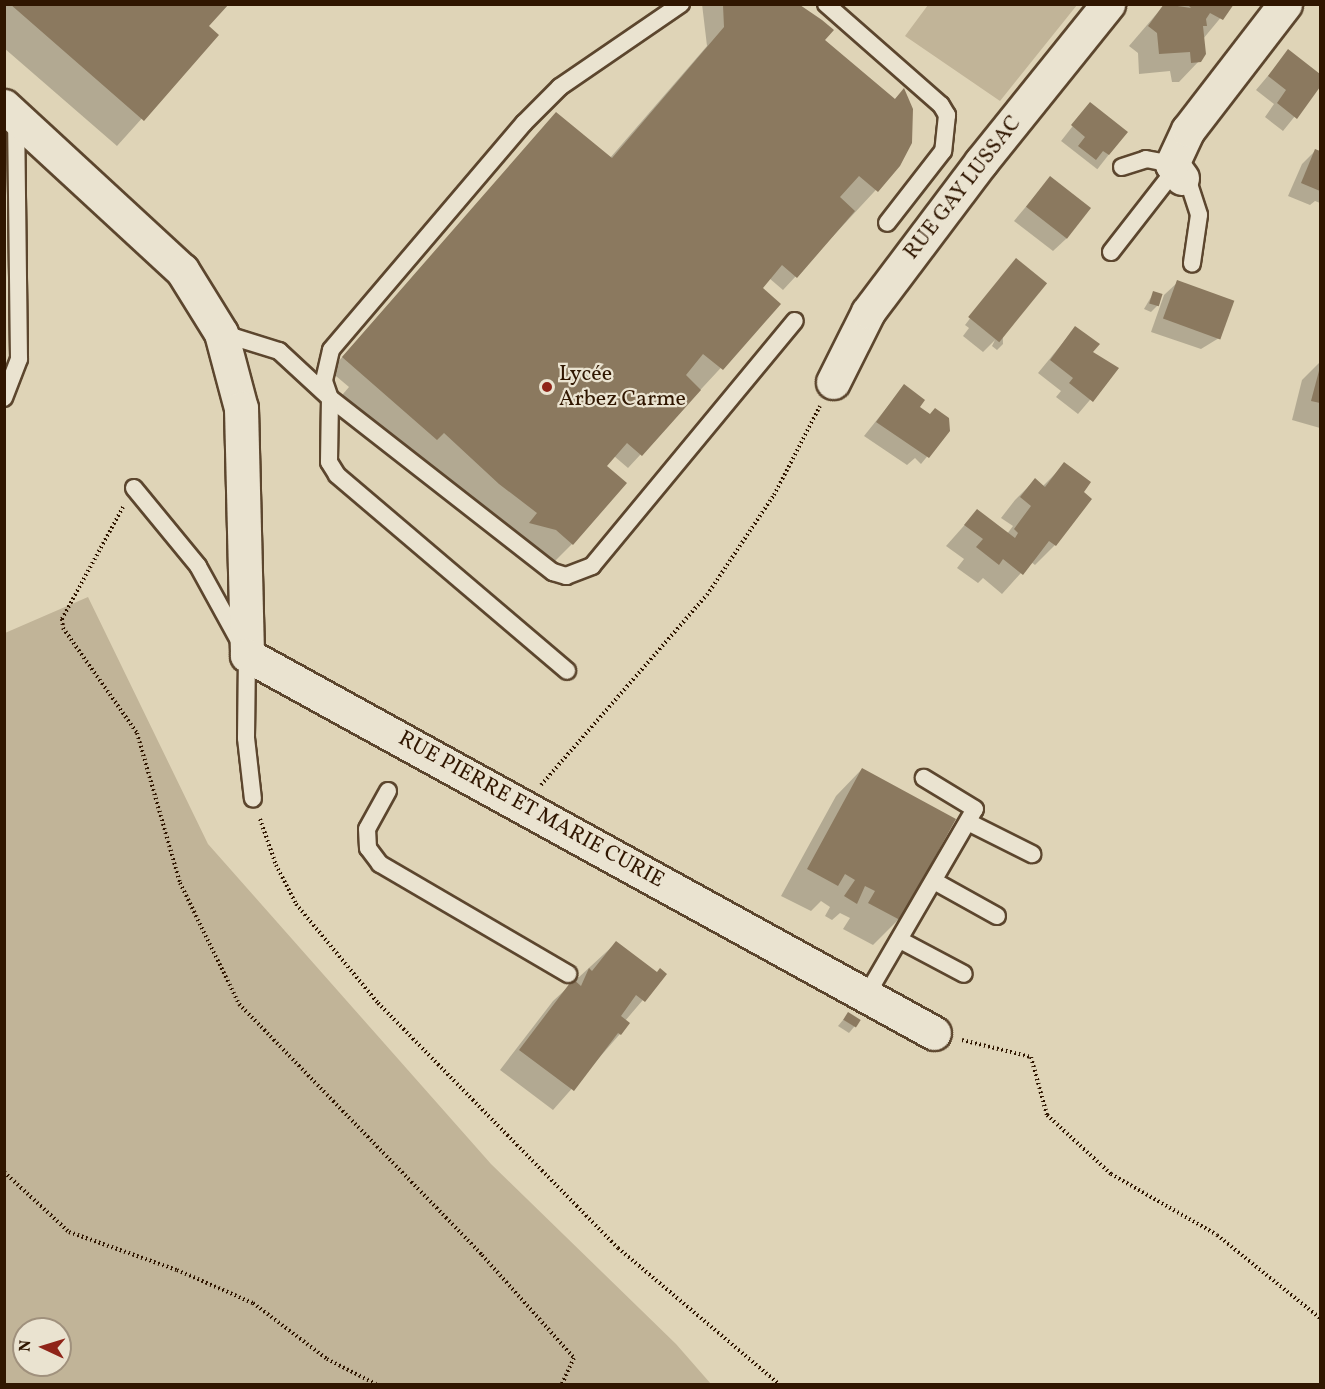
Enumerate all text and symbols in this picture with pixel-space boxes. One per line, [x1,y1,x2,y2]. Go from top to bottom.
street label: RUE GAY LUSSAC [898,111,1028,265]
place label: Lycée Arbez Carme [559,361,686,412]
marker: Lycée Arbez Carme [540,380,554,394]
street label: RUE PIERRE ET MARIE CURIE [393,726,669,894]
north arrow [12,1317,72,1377]
text: N [15,1339,37,1352]

